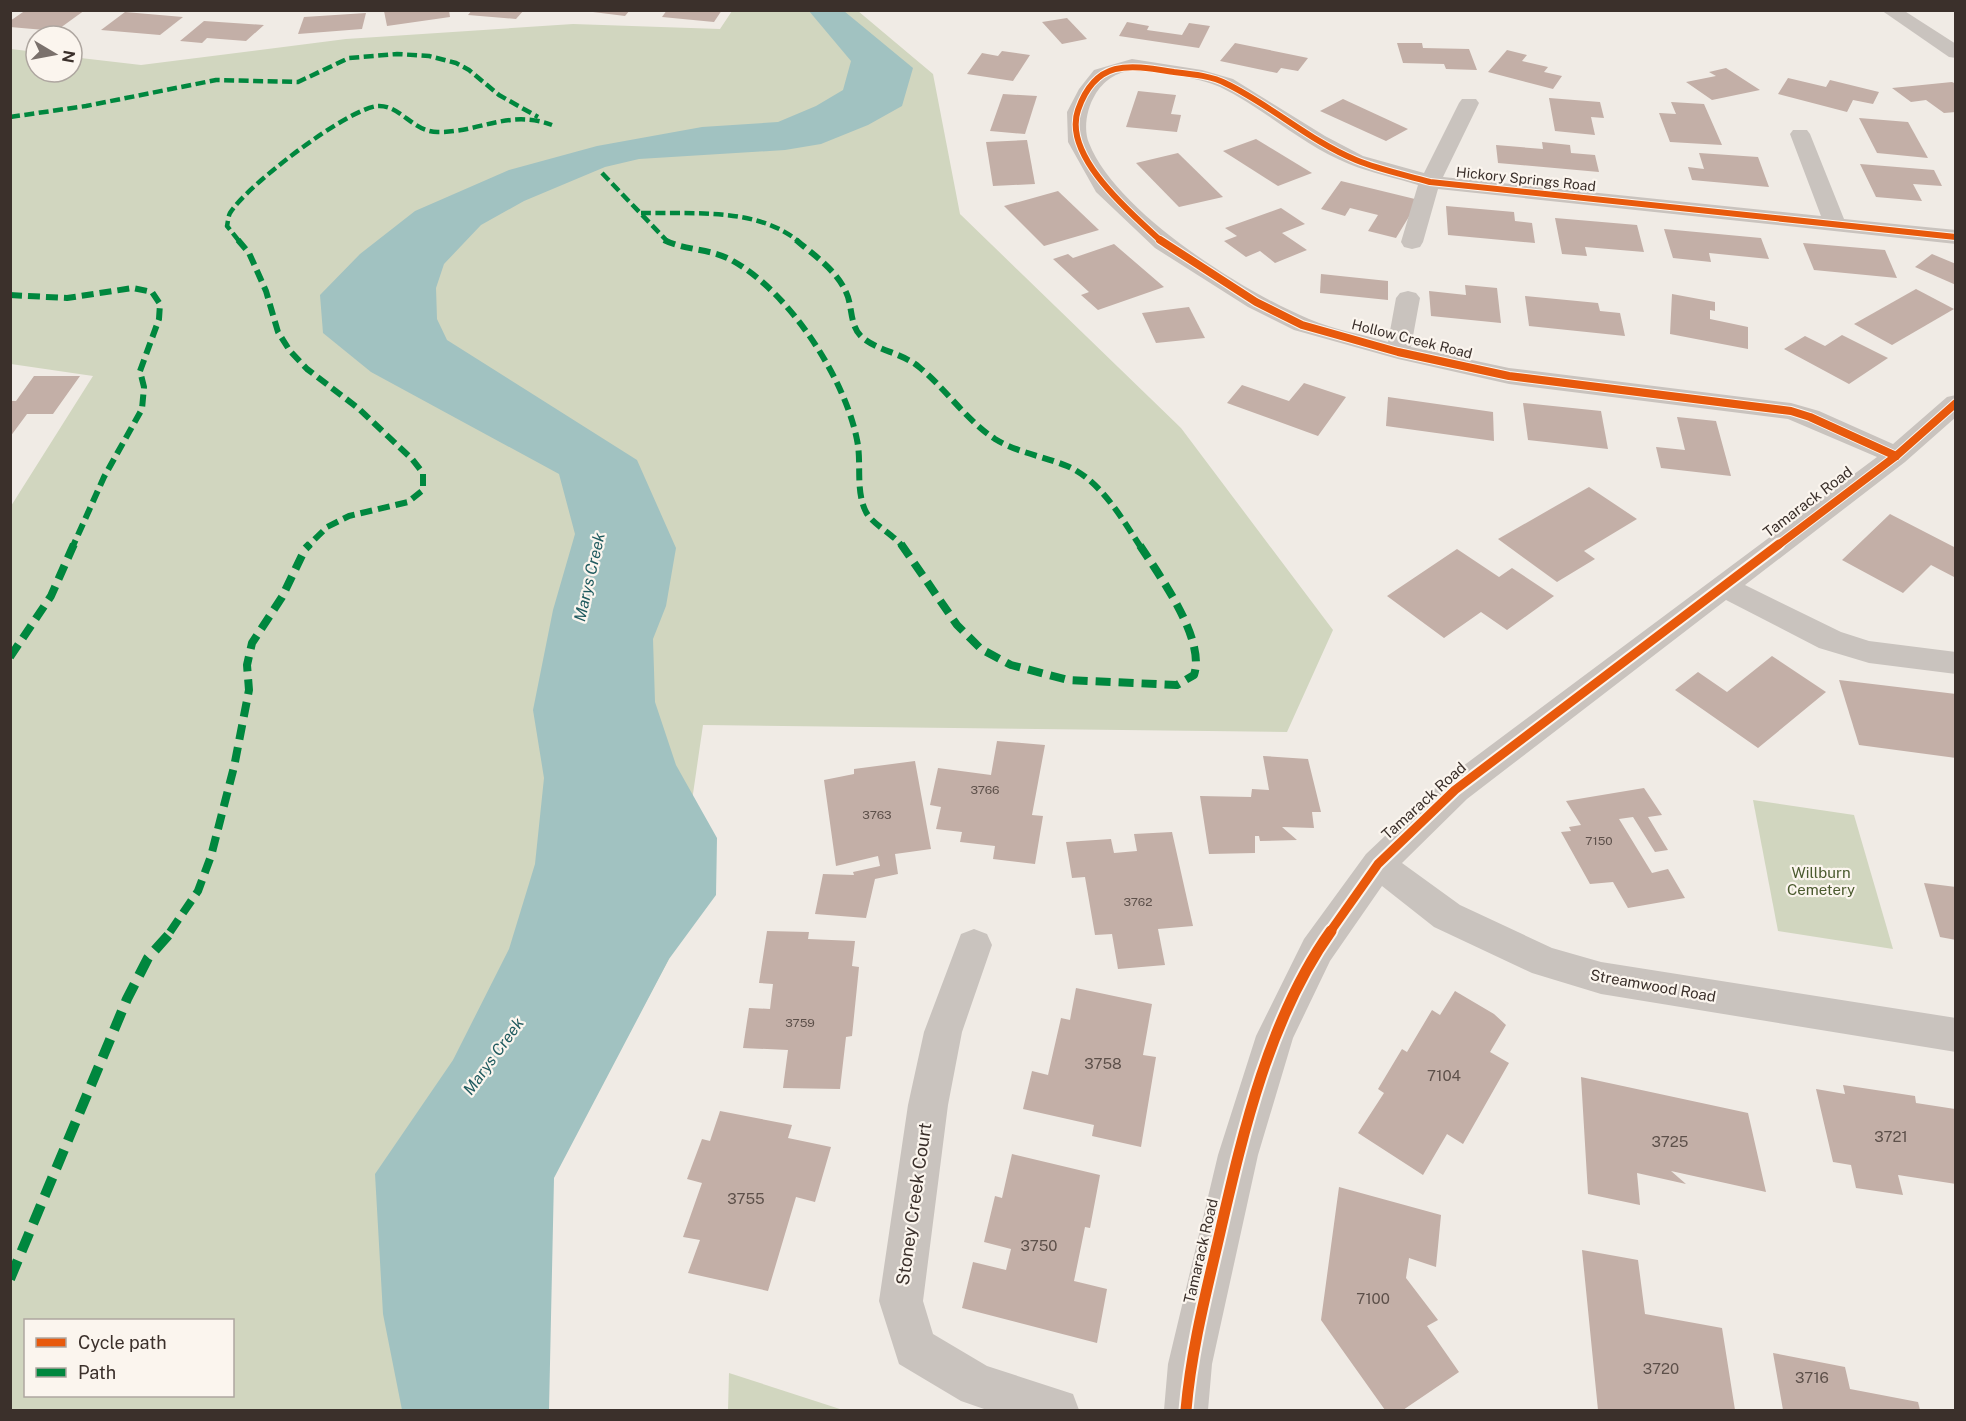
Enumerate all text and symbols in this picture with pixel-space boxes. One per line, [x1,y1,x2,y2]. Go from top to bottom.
north arrow [24,24,84,84]
text: N [58,49,79,64]
street label: Hickory Springs Road [1455,164,1597,194]
street label: Hollow Creek Road [1350,316,1474,362]
street label: Tamarack Road [1760,463,1856,541]
water label: Marys Creek [570,530,609,623]
street label: Tamarack Road [1378,758,1469,843]
house number: 3766 [970,783,1000,797]
house number: 3763 [862,808,892,822]
house number: 7150 [1585,834,1613,848]
park label: Willburn Cemetery [1787,864,1855,898]
house number: 3762 [1124,895,1152,909]
street label: Streamwood Road [1589,966,1717,1005]
water label: Marys Creek [459,1014,528,1099]
house number: 3759 [785,1016,815,1030]
house number: 3758 [1084,1055,1122,1072]
house number: 7104 [1427,1067,1461,1084]
street label: Stoney Creek Court [892,1121,935,1287]
house number: 3721 [1874,1128,1908,1145]
house number: 3725 [1652,1133,1688,1150]
house number: 3755 [727,1190,765,1207]
street label: Tamarack Road [1180,1197,1221,1305]
house number: 3750 [1021,1237,1057,1254]
house number: 7100 [1356,1290,1390,1307]
legend [24,1319,234,1397]
text: Cycle path [78,1332,167,1353]
house number: 3720 [1643,1360,1679,1377]
text: Path [78,1362,116,1383]
house number: 3716 [1795,1369,1829,1386]

